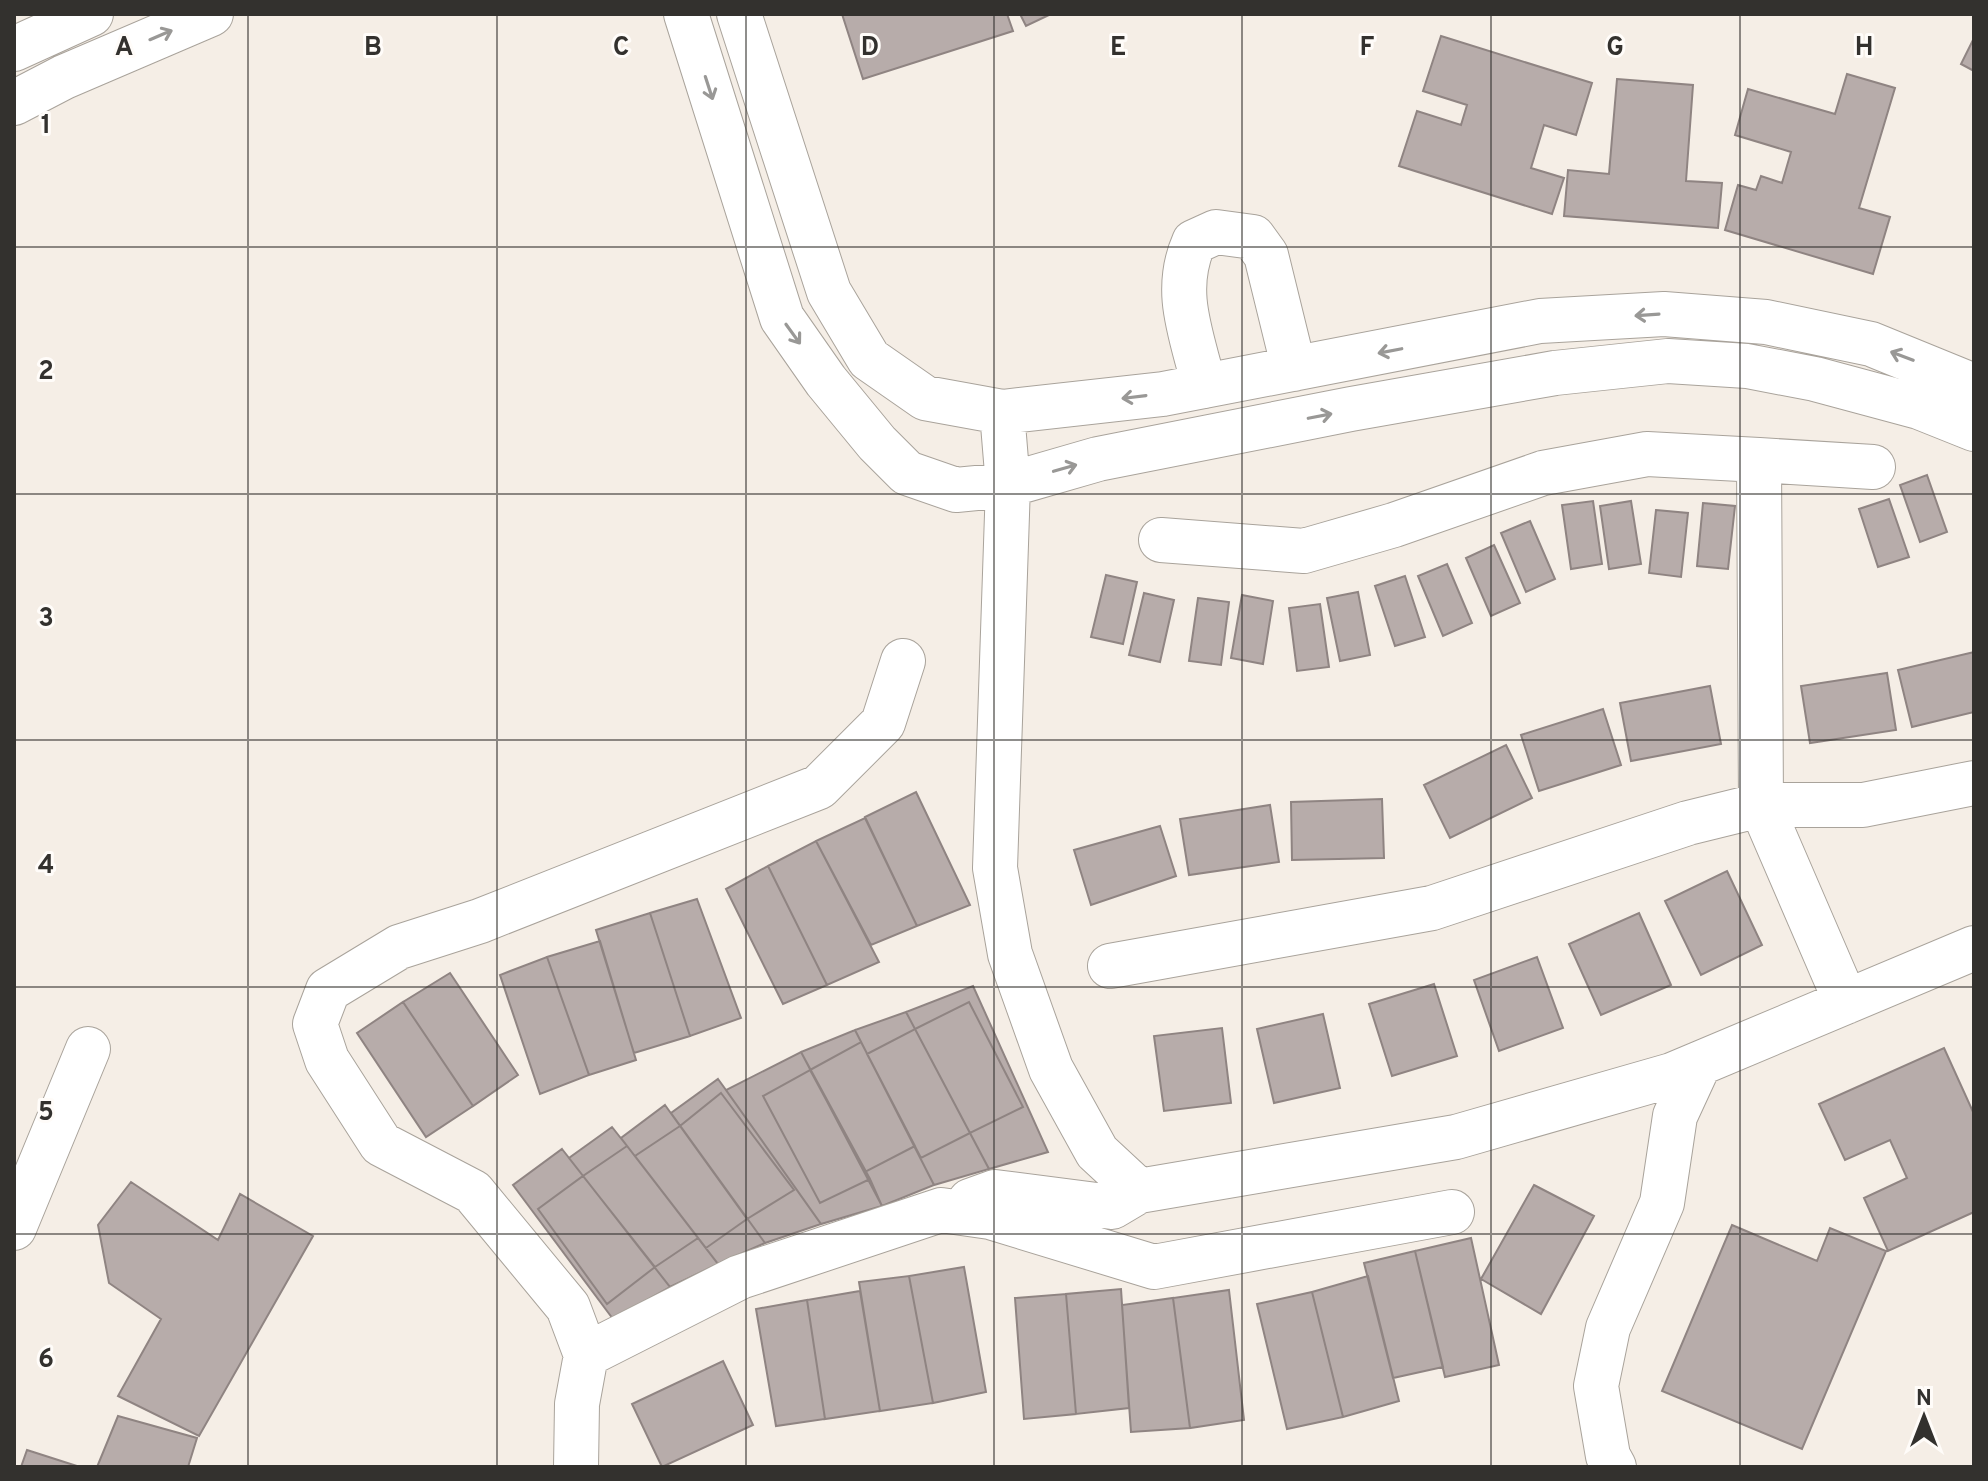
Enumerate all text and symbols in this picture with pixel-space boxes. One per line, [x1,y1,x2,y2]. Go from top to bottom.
one-way arrow [148,27,173,42]
text: A [115,32,133,65]
text: B [364,32,382,65]
text: C [613,32,629,65]
text: D [861,32,879,65]
text: E [1110,32,1126,65]
text: F [1360,32,1375,65]
text: G [1606,32,1624,65]
text: H [1855,32,1873,65]
one-way arrow [702,75,717,101]
text: 1 [41,110,51,143]
one-way arrow [1634,308,1661,323]
one-way arrow [785,322,801,344]
one-way arrow [1378,344,1403,359]
one-way arrow [1890,348,1915,362]
text: 2 [38,356,54,389]
one-way arrow [1121,390,1148,405]
one-way arrow [1306,407,1332,422]
one-way arrow [1052,460,1078,475]
text: 3 [38,603,54,636]
text: 4 [38,850,54,883]
text: 5 [38,1097,54,1130]
text: 6 [38,1344,54,1377]
north arrow [1884,1377,1964,1457]
text: N [1916,1386,1932,1413]

